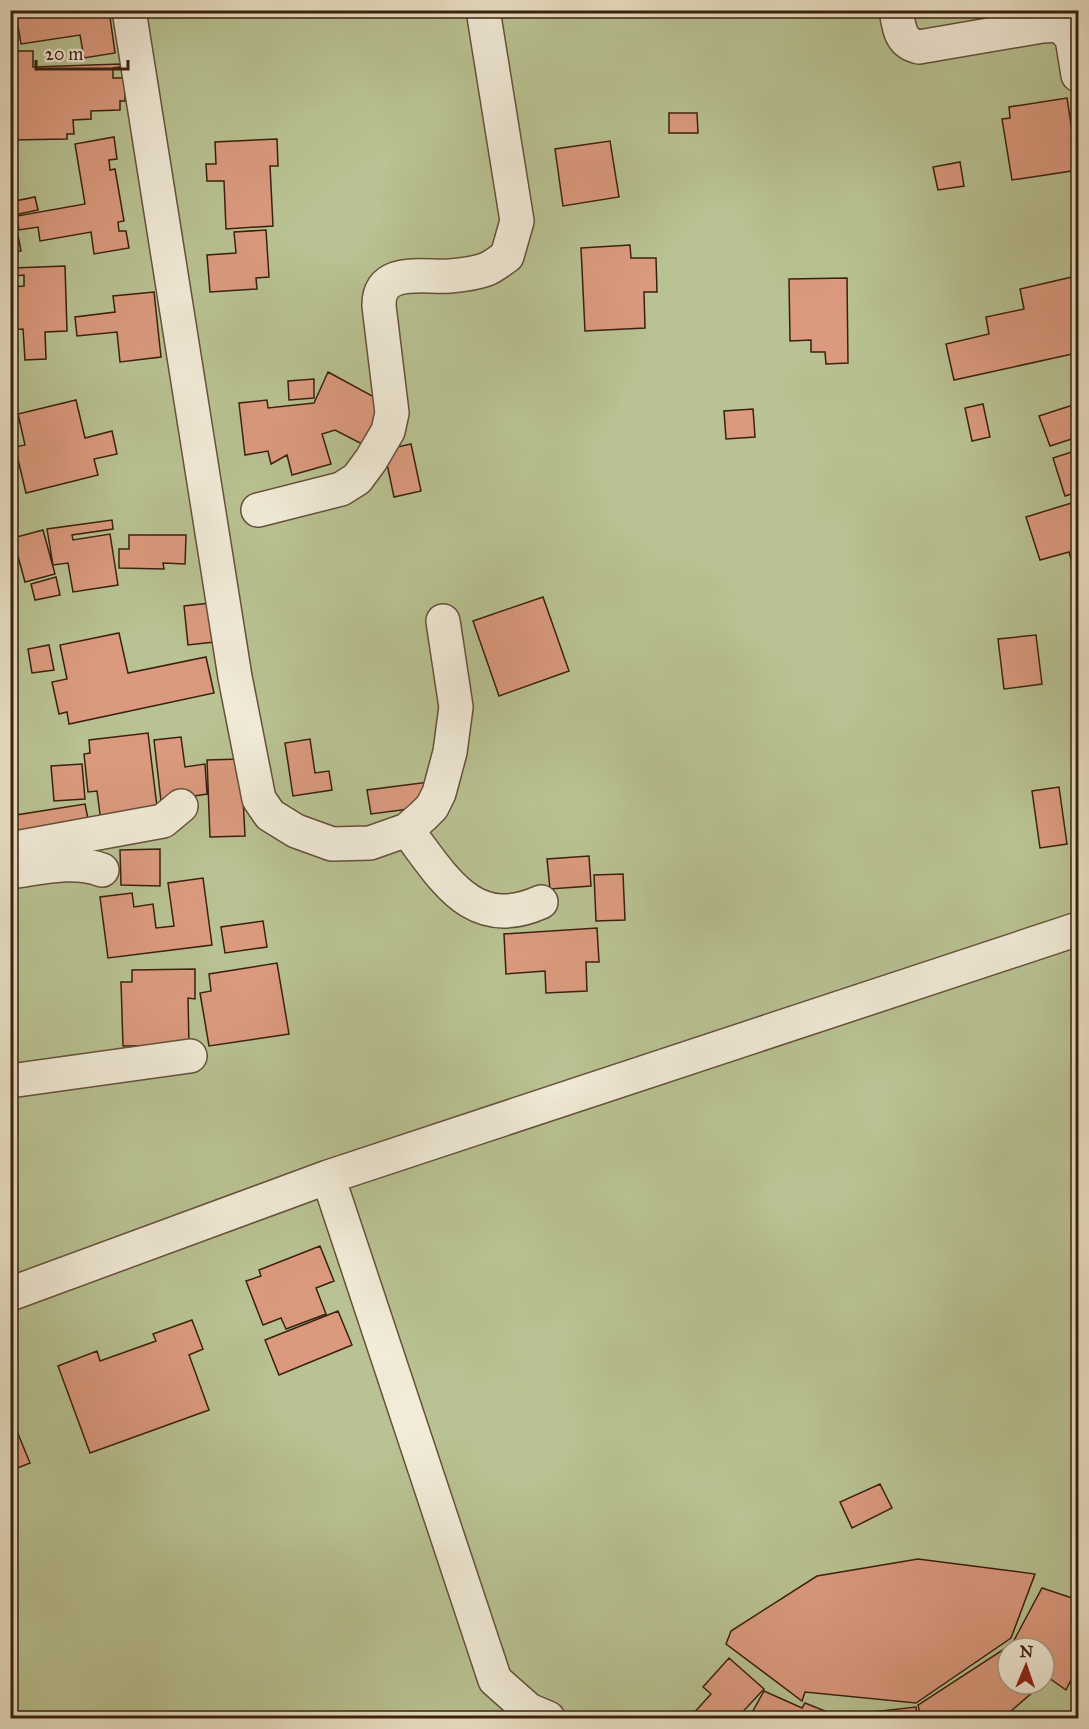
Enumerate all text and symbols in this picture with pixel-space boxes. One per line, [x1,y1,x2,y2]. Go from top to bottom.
scale bar [36,33,128,71]
text: 20 m [45,43,83,65]
north arrow [996,1636,1056,1696]
text: N [1019,1642,1034,1661]

